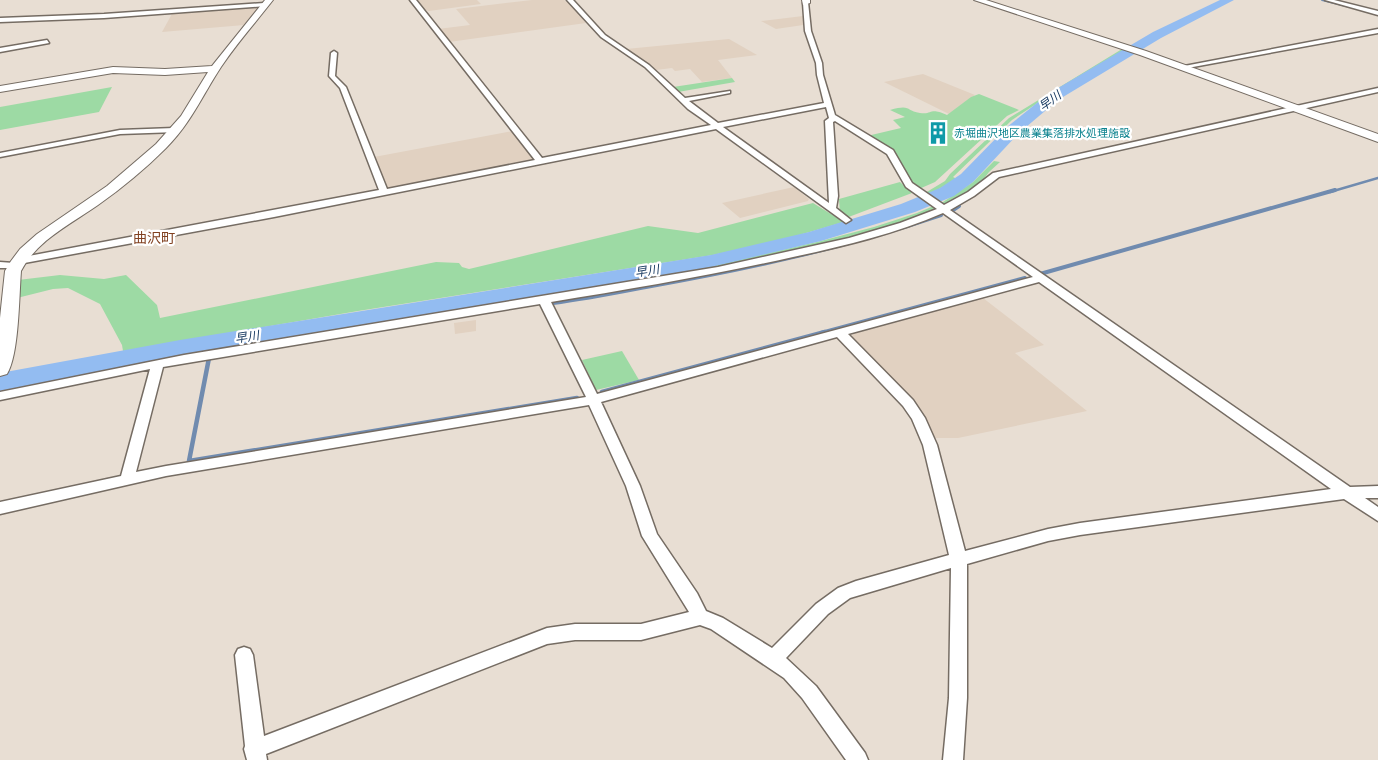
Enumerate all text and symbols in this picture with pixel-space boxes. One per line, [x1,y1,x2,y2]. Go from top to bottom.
water label: 早川 [1036,86,1066,115]
building icon: 赤堀曲沢地区農業集落排水処理施設 [925,120,951,146]
place label: 赤堀曲沢地区農業集落排水処理施設 [954,126,1130,140]
district label: 曲沢町 [133,229,175,247]
water label: 早川 [634,261,662,281]
water label: 早川 [234,327,262,347]

